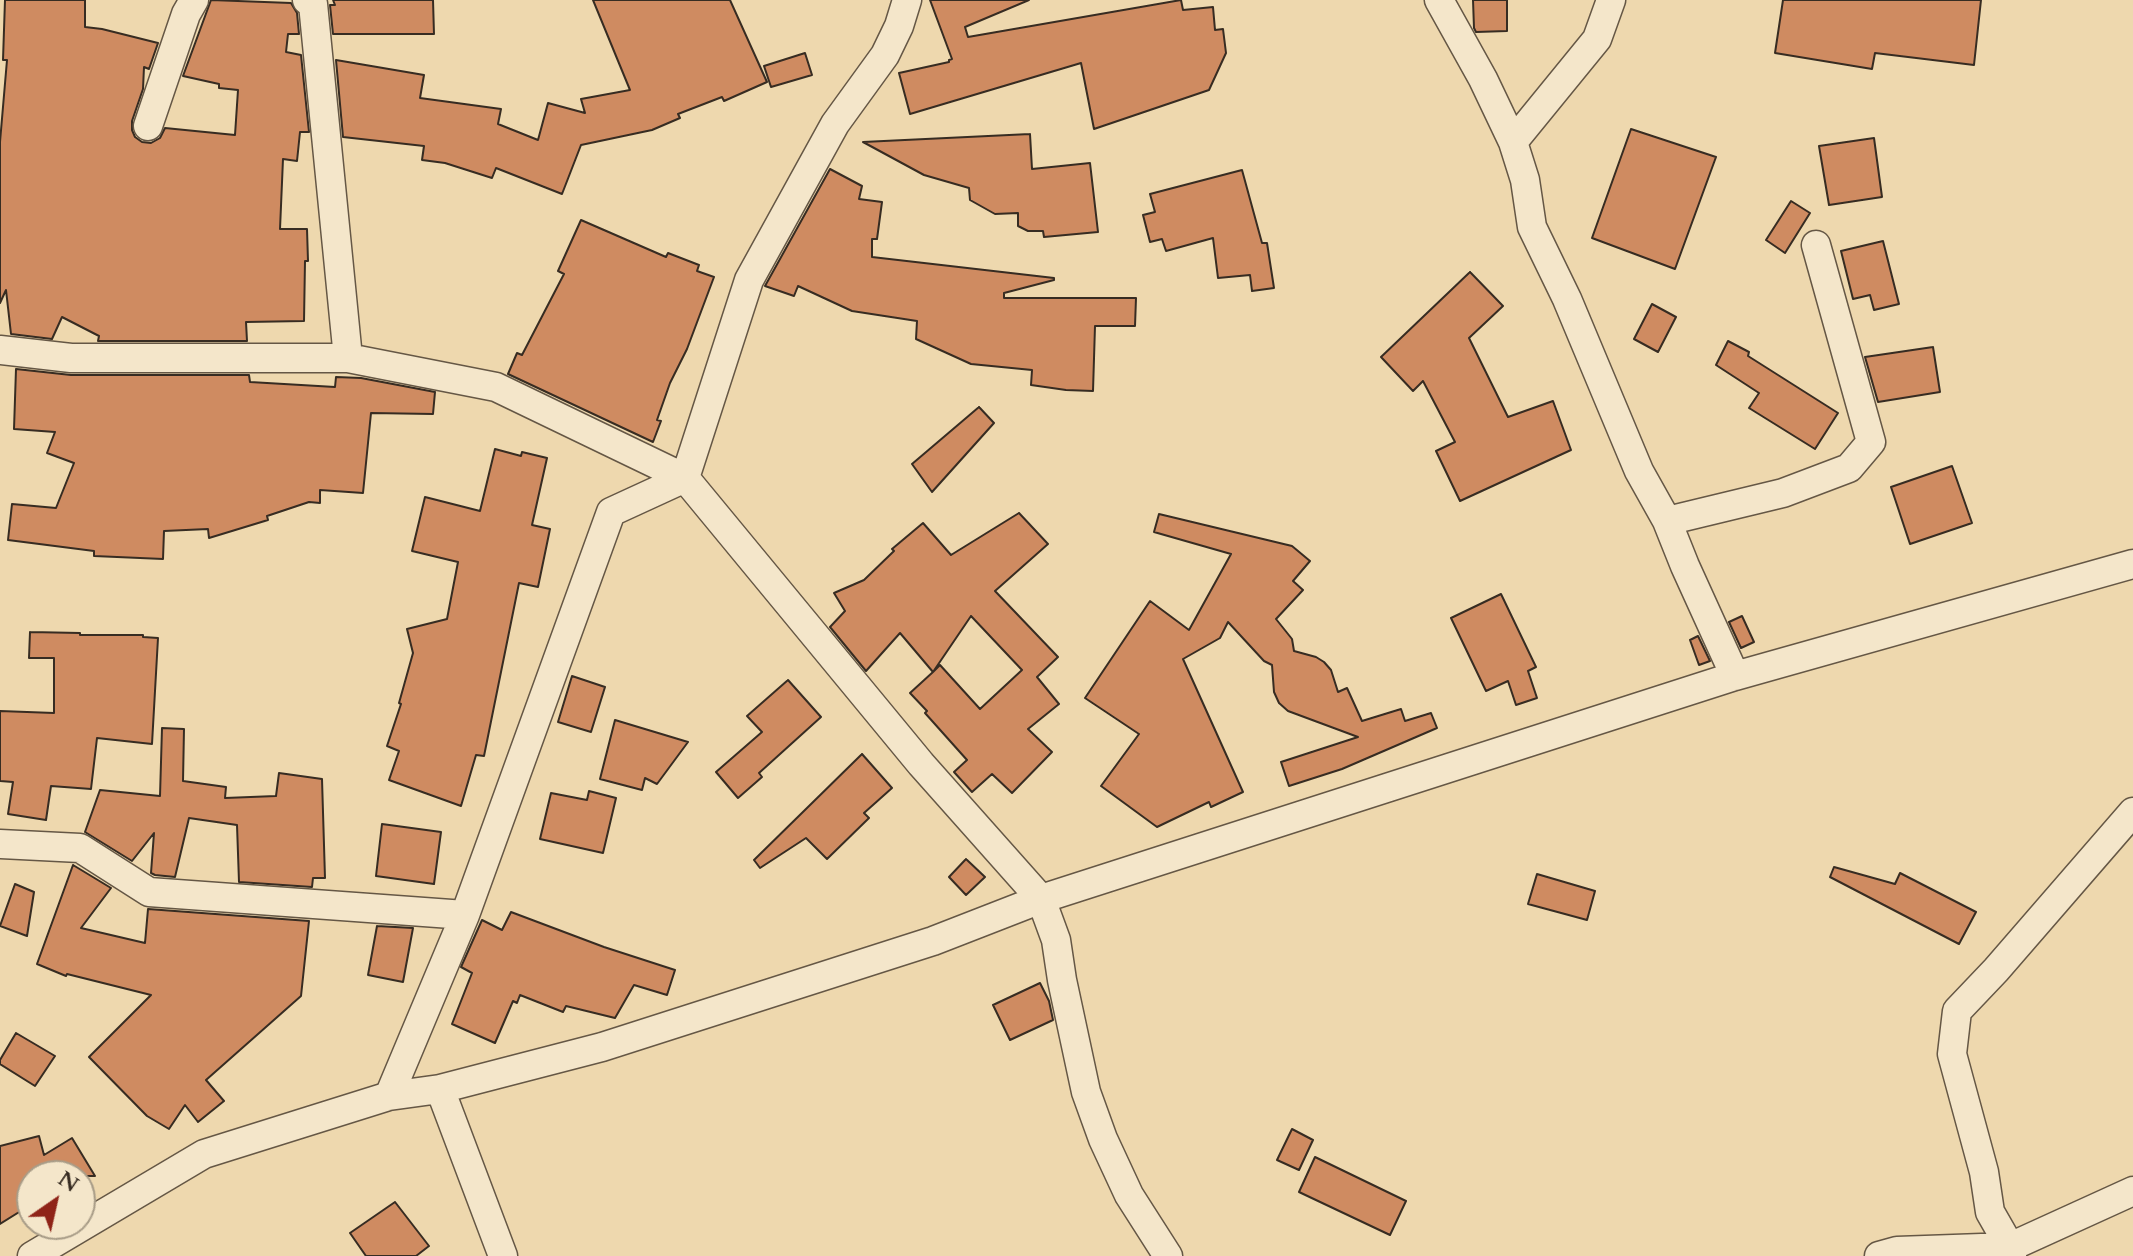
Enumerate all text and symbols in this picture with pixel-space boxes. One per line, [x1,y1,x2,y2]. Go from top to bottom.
north arrow [16,1160,96,1240]
text: N [52,1164,85,1200]

